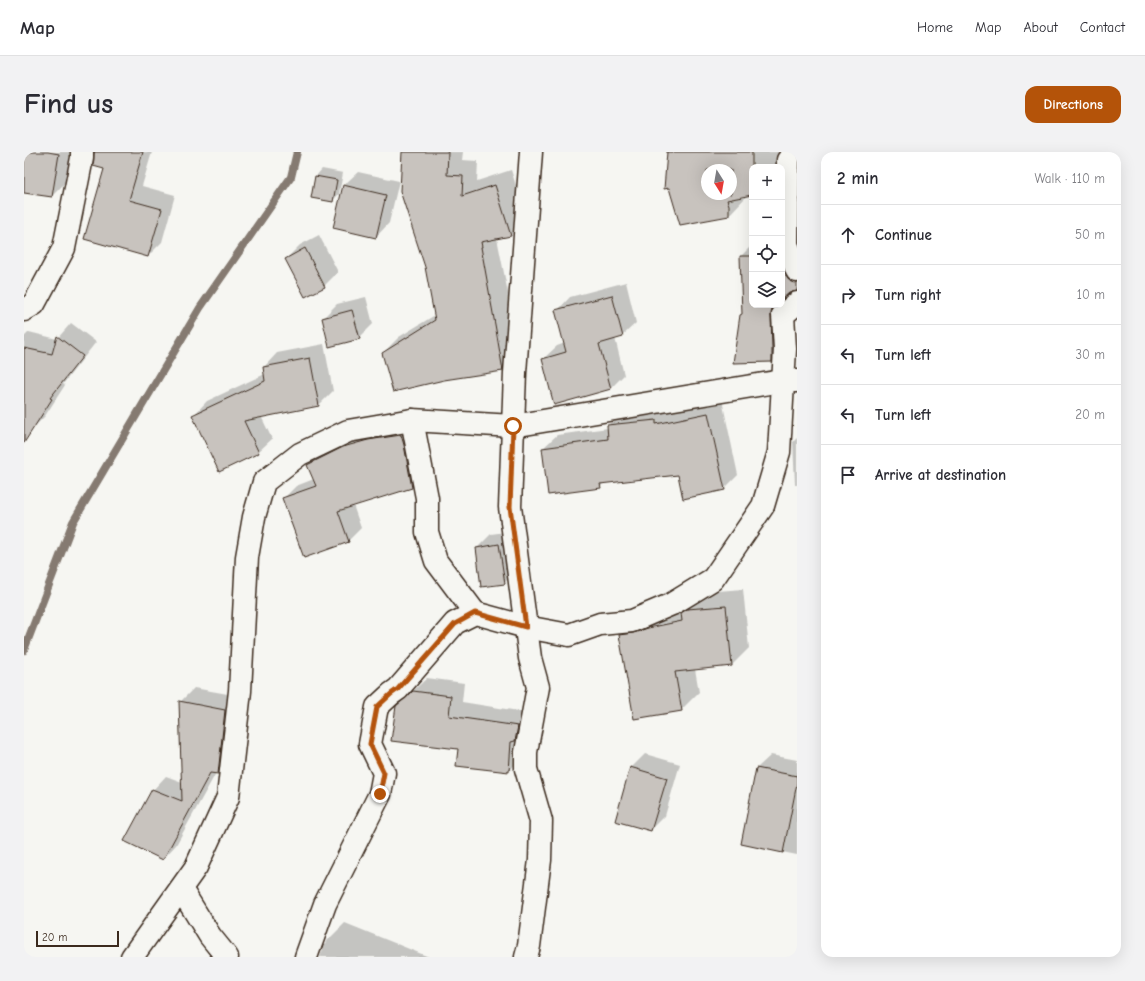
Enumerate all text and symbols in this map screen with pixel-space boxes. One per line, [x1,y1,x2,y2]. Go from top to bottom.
text: Map [20,17,55,39]
text: Home [917,19,953,36]
text: Map [975,19,1001,36]
text: About [1023,19,1058,36]
text: Contact [1080,19,1125,36]
button: Directions [1025,86,1121,123]
text: Find us [24,88,113,120]
north arrow [701,164,737,200]
map controls [749,164,785,308]
button: + [749,164,785,200]
text: 2 min [837,169,878,188]
text: Walk · 110 m [1034,171,1105,186]
button: − [749,200,785,236]
icon: ahead [837,224,859,246]
text: Continue [875,226,932,244]
text: 50 m [1075,227,1105,242]
button: locate [749,236,785,272]
button: layers [749,272,785,308]
icon: right [837,284,859,306]
text: Turn right [875,286,941,304]
text: 10 m [1077,287,1105,302]
icon: left [837,344,859,366]
text: Turn left [875,346,931,364]
text: 30 m [1075,347,1105,362]
icon: left [837,404,859,426]
text: Turn left [875,406,931,424]
text: 20 m [1075,407,1105,422]
route start [504,417,522,435]
icon: arrive [837,464,859,486]
text: Arrive at destination [875,466,1006,484]
route end [371,785,389,803]
scale bar [36,929,119,948]
text: 20 m [42,931,67,944]

